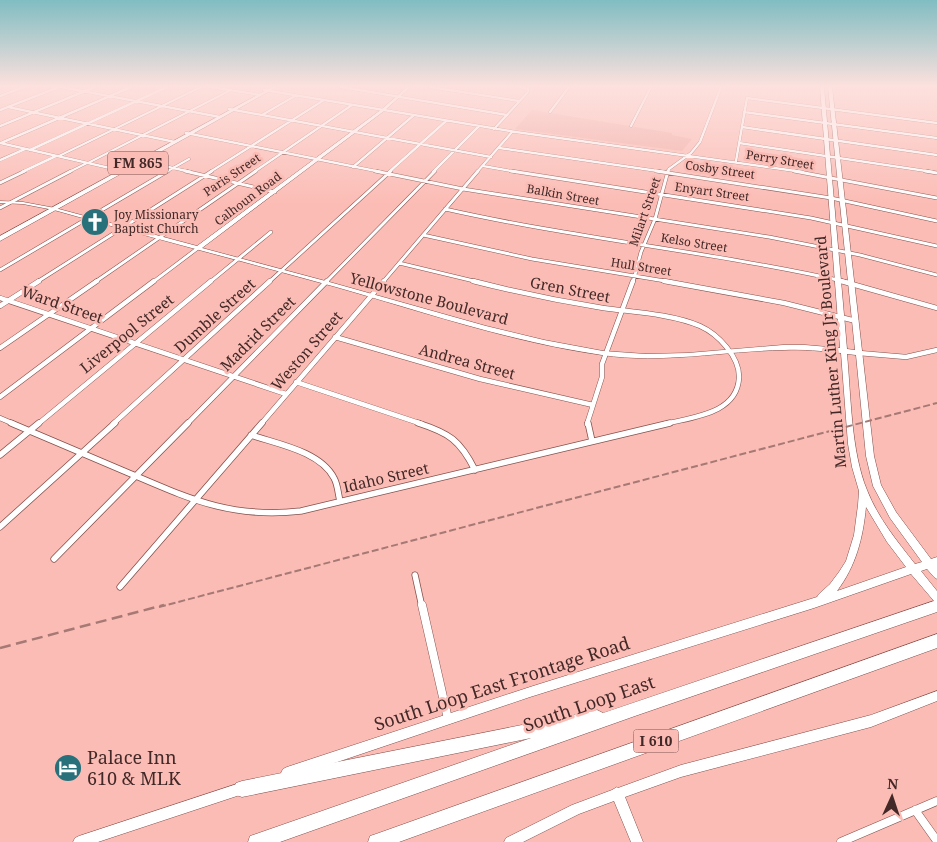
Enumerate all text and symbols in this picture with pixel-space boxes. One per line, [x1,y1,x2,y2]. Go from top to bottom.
street label: Perry Street [745,146,815,173]
street label: Paris Street [200,149,264,200]
road number: FM 865 [108,152,168,174]
street label: Cosby Street [684,156,756,183]
street label: Calhoun Road [211,167,285,229]
street label: Milart Street [625,175,664,249]
street label: Enyart Street [674,178,750,205]
street label: Balkin Street [525,180,601,209]
place label: Joy Missionary Baptist Church [113,206,199,237]
church icon: Joy Missionary Baptist Church [80,207,110,237]
street label: Kelso Street [660,229,729,256]
street label: Martin Luther King Jr Boulevard [810,235,850,469]
street label: Hull Street [610,253,673,280]
street label: Yellowstone Boulevard [347,267,511,329]
street label: Gren Street [528,271,612,307]
street label: Dumble Street [170,274,259,357]
street label: Ward Street [19,281,106,327]
street label: Liverpool Street [75,289,177,377]
street label: Madrid Street [215,291,299,375]
street label: Weston Street [266,306,346,394]
street label: Andrea Street [417,339,518,383]
street label: Idaho Street [341,457,430,497]
street label: South Loop East Frontage Road [372,632,632,736]
street label: South Loop East [520,671,658,737]
road number: I 610 [634,729,678,752]
place label: Palace Inn 610 & MLK [87,745,181,790]
hotel icon: Palace Inn 610 & MLK [53,753,83,783]
north arrow [867,772,917,822]
text: N [887,774,899,793]

